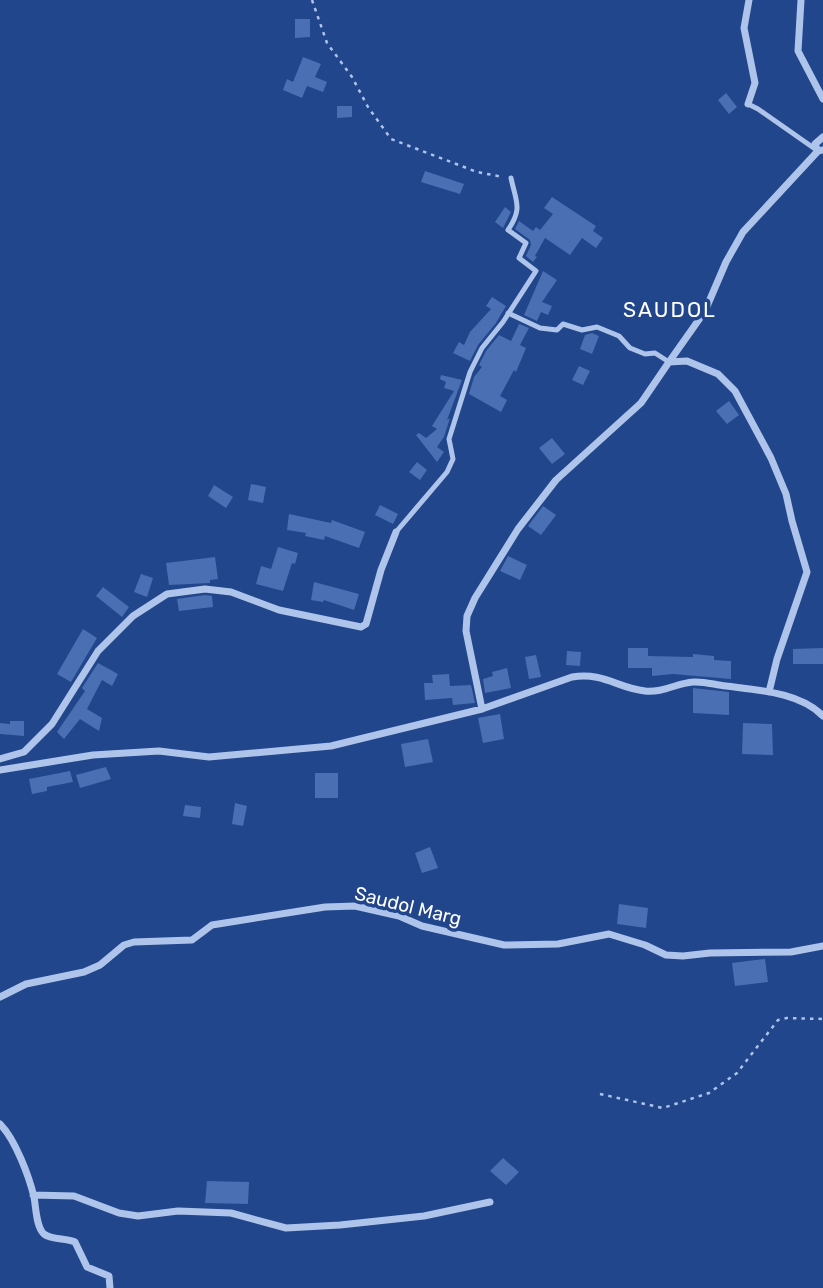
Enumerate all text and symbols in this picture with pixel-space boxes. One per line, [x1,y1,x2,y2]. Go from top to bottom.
district label: SAUDOL [623,297,717,322]
street label: Saudol Marg [352,882,464,930]

